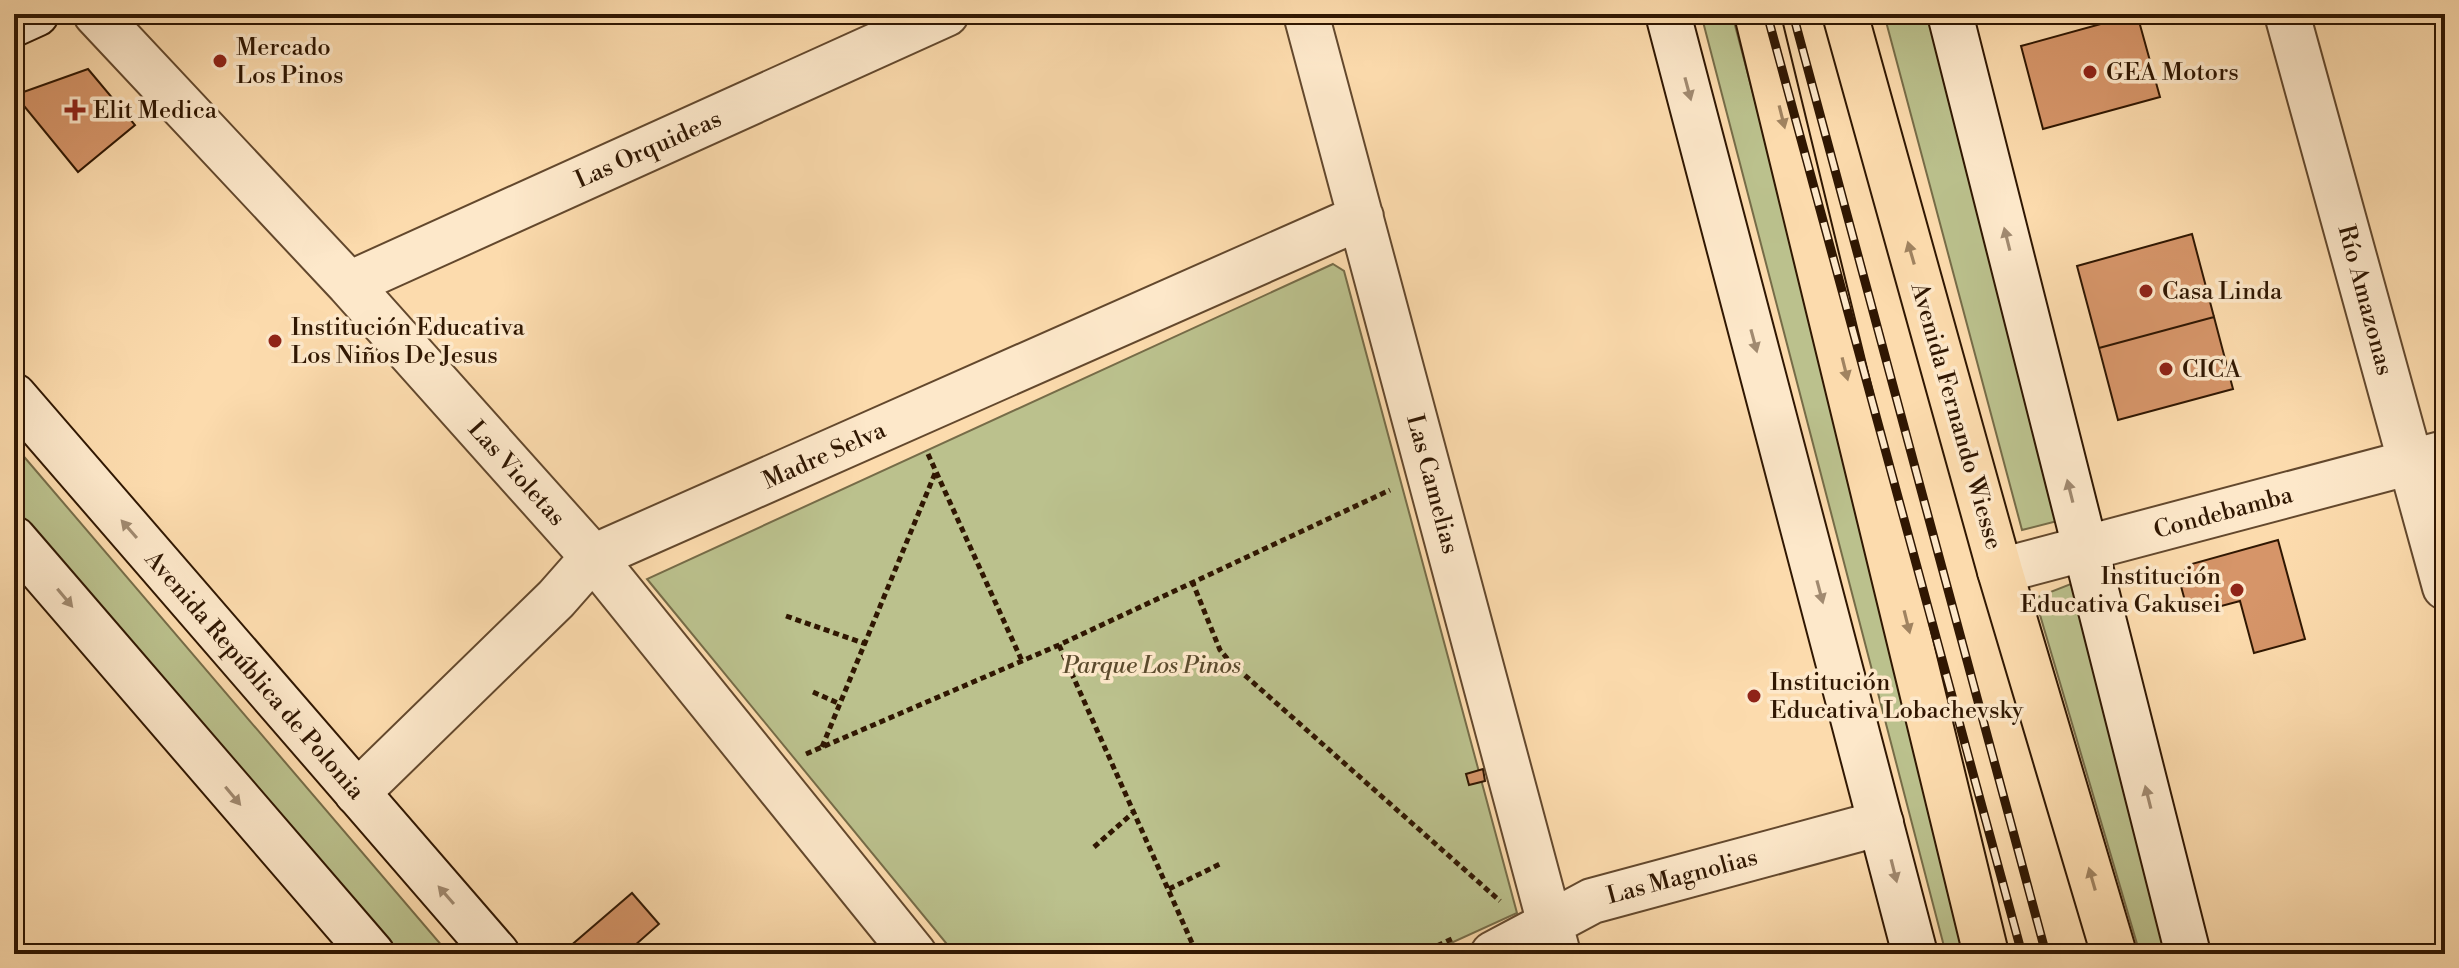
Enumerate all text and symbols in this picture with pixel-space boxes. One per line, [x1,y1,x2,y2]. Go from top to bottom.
place label: Mercado Los Pinos [236,33,343,91]
marker: Mercado Los Pinos [211,52,229,70]
place label: GEA Motors [2106,58,2239,88]
marker: GEA Motors [2081,63,2099,81]
one-way arrow [1682,77,1694,102]
place label: Elit Medica [93,96,218,126]
marker: Elit Medica [64,99,86,121]
street label: Las Orquideas [570,104,726,196]
one-way arrow [1777,104,1789,129]
street label: Río Amazonas [2331,222,2400,379]
one-way arrow [2000,226,2012,251]
one-way arrow [1905,240,1917,265]
place label: Casa Linda [2162,277,2283,307]
street label: Avenida Fernando Wiesse [1903,279,2008,553]
marker: Casa Linda [2137,282,2155,300]
place label: Institución Educativa Los Niños De Jesus [291,313,526,371]
one-way arrow [1748,329,1761,353]
marker: Institución Educativa Los Niños De Jesus [266,332,284,350]
place label: CICA [2182,355,2242,385]
one-way arrow [1839,357,1852,382]
marker: CICA [2157,360,2175,378]
street label: Las Camelias [1399,411,1465,557]
street label: Las Violetas [461,415,571,533]
street label: Madre Selva [758,415,891,496]
one-way arrow [2064,478,2076,503]
street label: Condebamba [2150,480,2297,546]
one-way arrow [121,520,138,540]
street label: Avenida República de Polonia [137,544,371,807]
place label: Institución Educativa Gakusei [2020,562,2221,620]
one-way arrow [1815,580,1827,605]
marker: Institución Educativa Gakusei [2228,581,2246,599]
one-way arrow [56,588,73,608]
one-way arrow [1902,609,1914,634]
park label: Parque Los Pinos [1062,651,1241,681]
place label: Institución Educativa Lobachevsky [1770,668,2024,726]
marker: Institución Educativa Lobachevsky [1745,687,1763,705]
one-way arrow [2142,785,2154,810]
one-way arrow [224,786,241,806]
street label: Las Magnolias [1604,842,1761,911]
one-way arrow [1888,858,1900,883]
one-way arrow [2085,867,2098,891]
one-way arrow [437,886,455,905]

